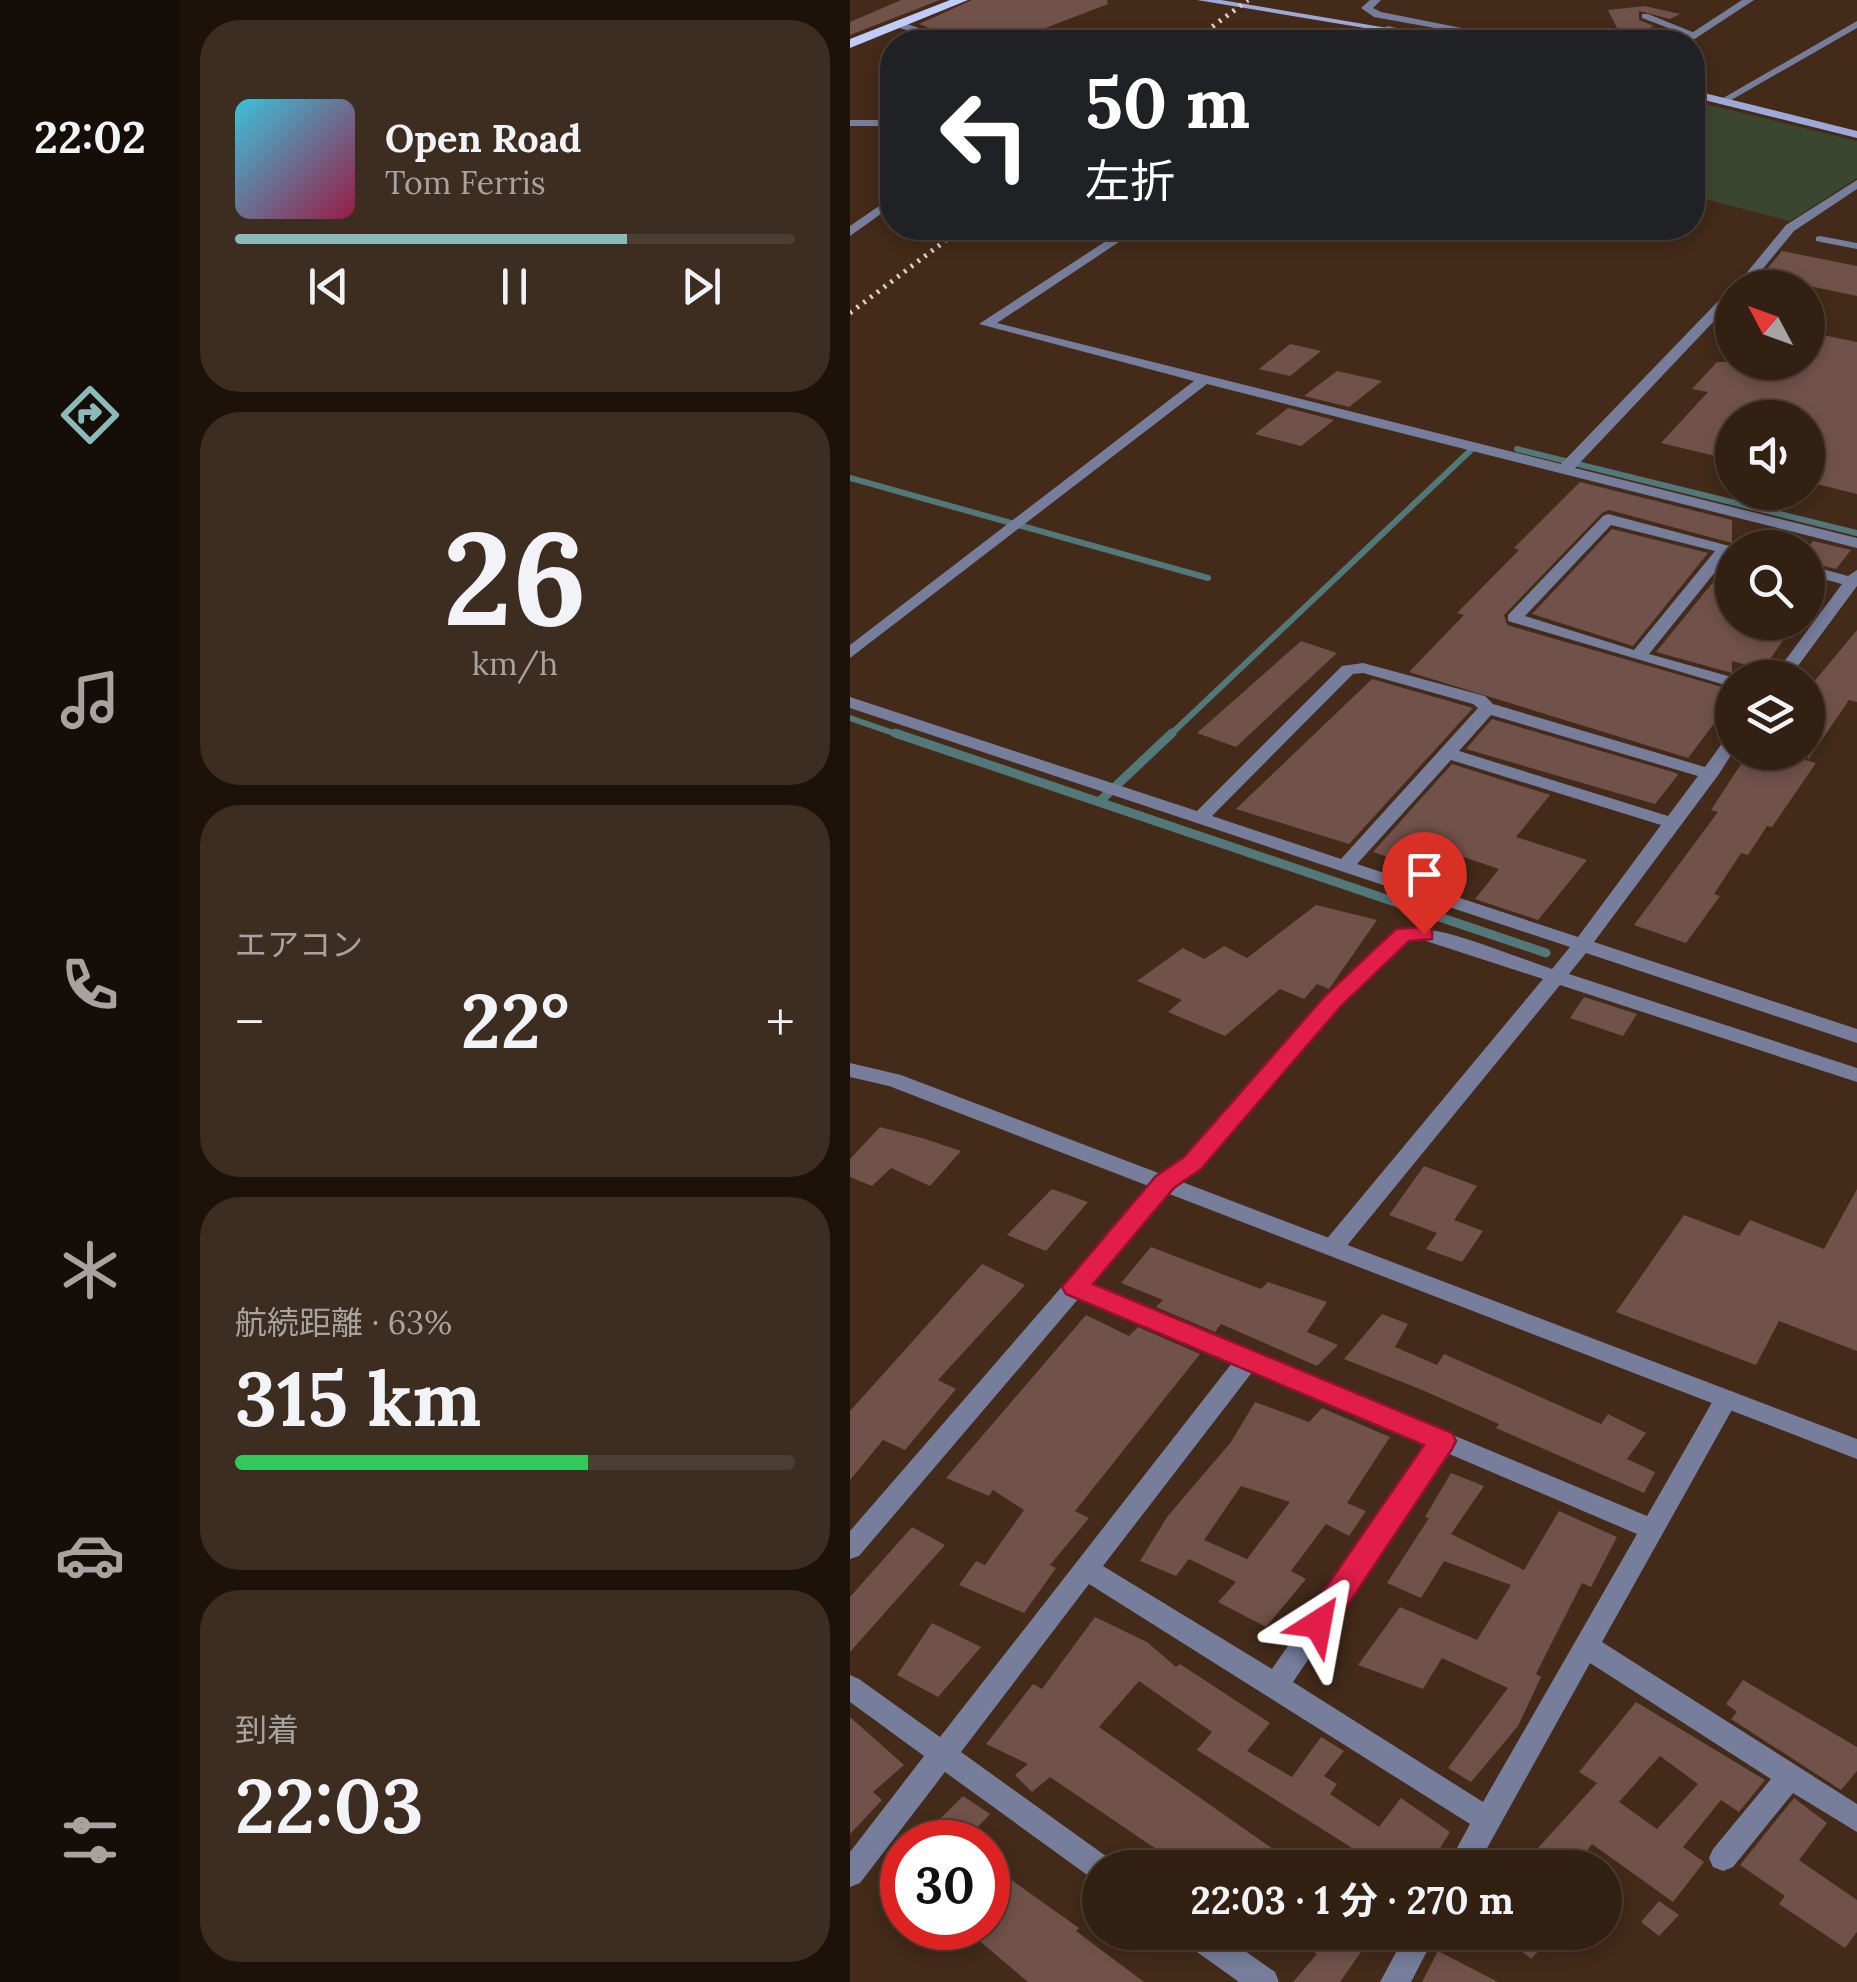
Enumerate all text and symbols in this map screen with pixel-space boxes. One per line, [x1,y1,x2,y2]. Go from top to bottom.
text: 50 m [1085,58,1250,147]
icon: left [920,70,1050,200]
text: 22:02 [34,108,146,165]
text: Open Road [385,114,581,162]
text: 左折 [1085,152,1175,209]
text: Tom Ferris [385,162,546,203]
icon: previous [301,259,356,314]
icon: pause [487,259,542,314]
icon: next [674,259,729,314]
north arrow [1715,270,1825,380]
map controls [1715,270,1825,770]
icon: directions [55,380,125,450]
button: sound [1715,400,1825,510]
text: 26 [443,494,587,661]
button: search [1715,530,1825,640]
text: km/h [472,643,558,684]
button: layers [1715,660,1825,770]
icon: music [55,665,125,735]
pin [1382,832,1467,935]
icon: arrive [1397,847,1452,902]
text: エアコン [235,924,363,965]
icon: phone [55,950,125,1020]
text: 22° [461,973,569,1069]
text: − [235,987,264,1057]
text: + [766,987,795,1057]
icon: climate [55,1235,125,1305]
text: 航続距離 · 63% [235,1302,452,1343]
text: 315 km [235,1351,481,1447]
icon: car [55,1520,125,1590]
position arrow [1266,1572,1370,1676]
text: 到着 [235,1709,299,1750]
text: 22:03 [235,1758,423,1854]
icon: filters [55,1805,125,1875]
speed limit sign: 30 [880,1820,1010,1950]
text: 22:03 · 1 分 · 270 m [1190,1876,1514,1924]

